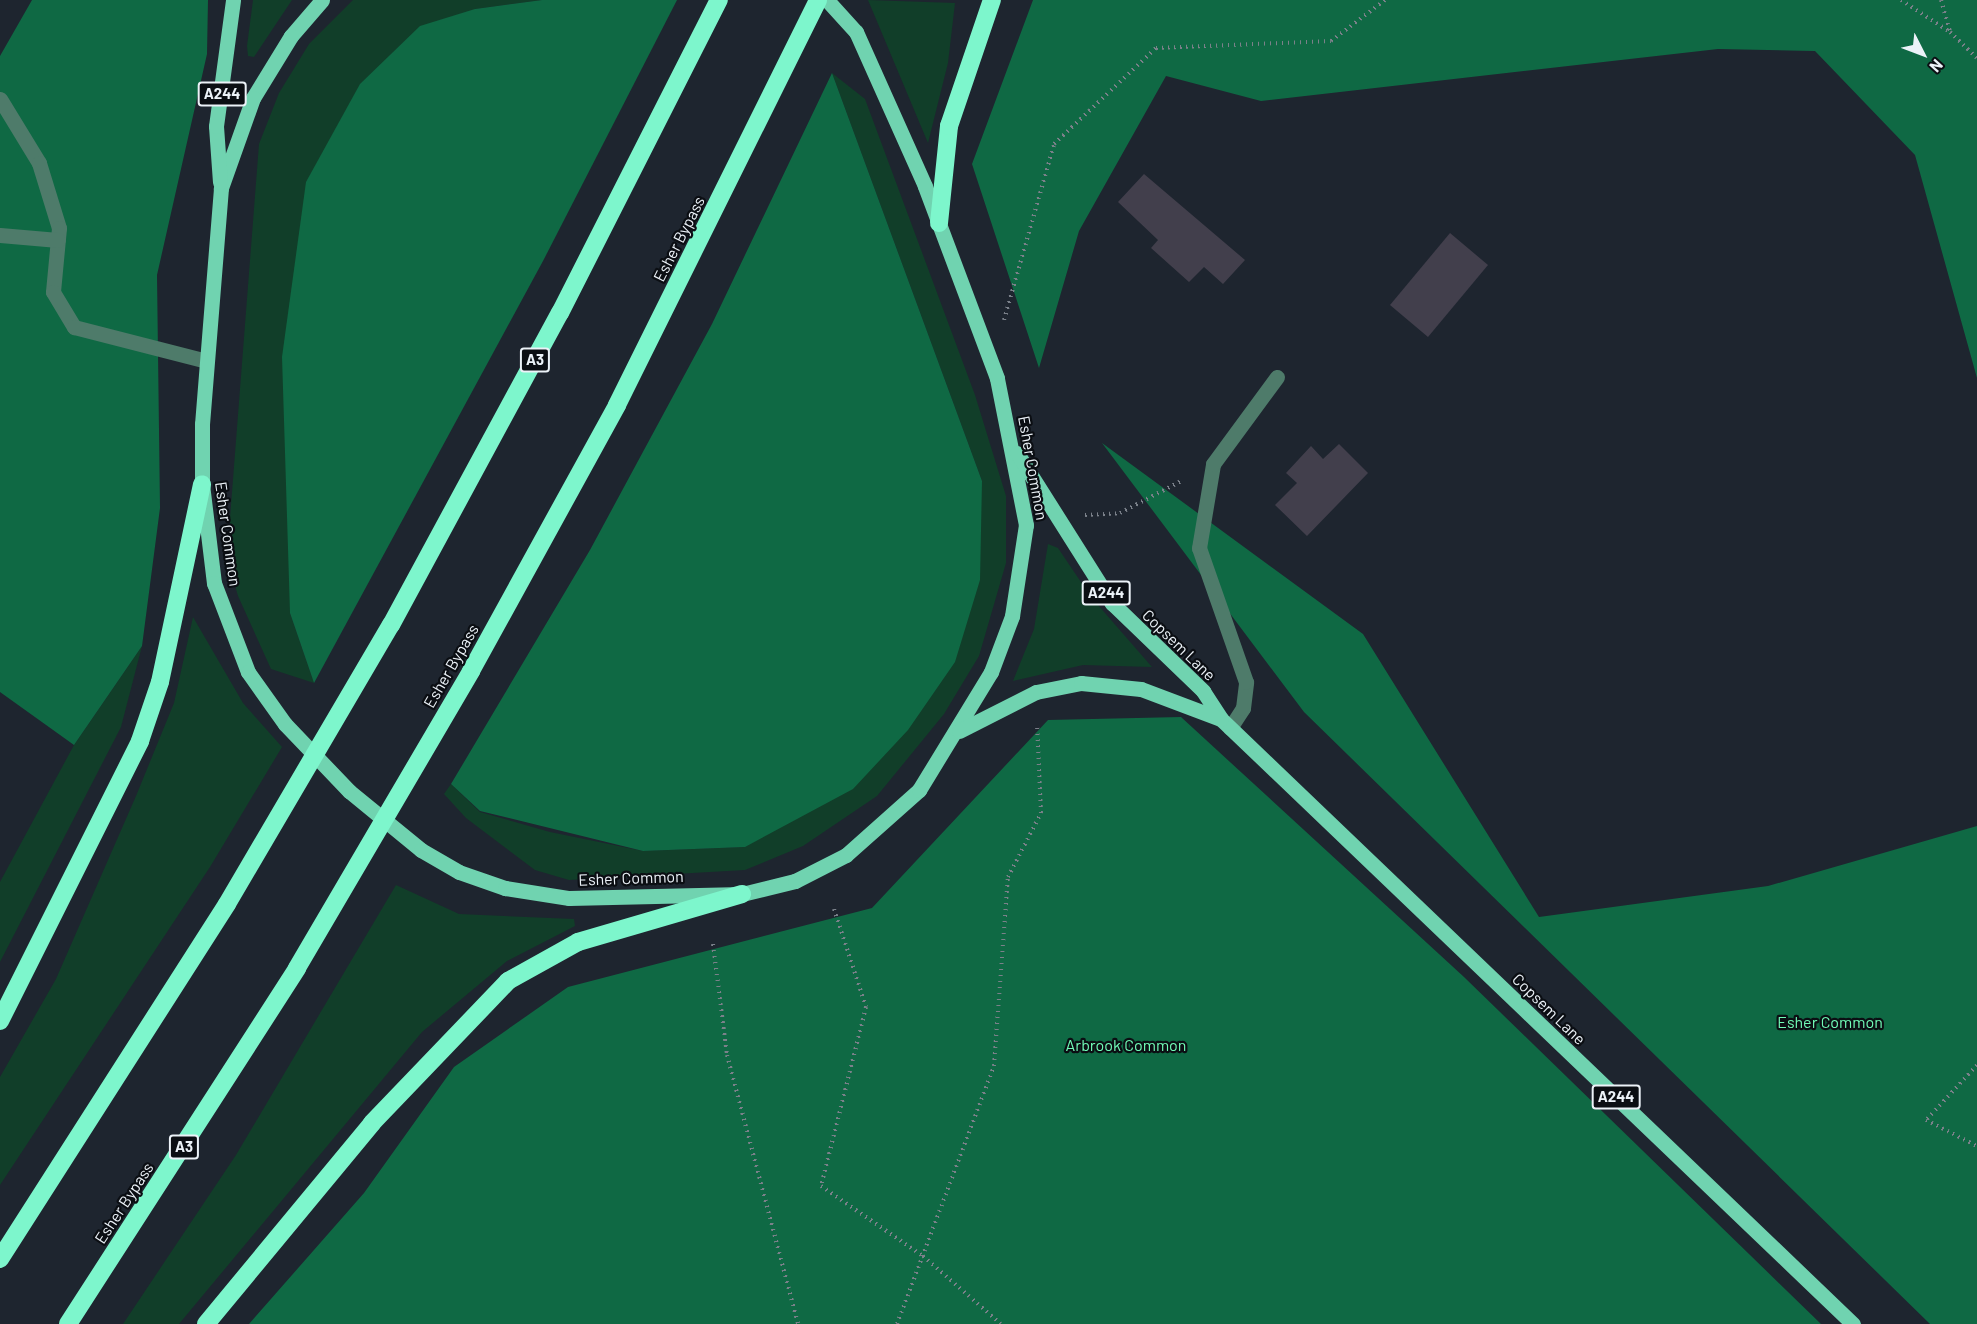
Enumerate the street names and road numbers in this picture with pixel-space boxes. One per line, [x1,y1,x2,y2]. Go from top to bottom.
road number: A244 [196,82,248,106]
street label: Esher Bypass [649,193,709,285]
road number: A3 [518,348,552,372]
street label: Esher Common [1014,414,1052,522]
street label: Esher Common [211,480,245,588]
road number: A244 [1080,581,1132,605]
street label: Copsem Lane [1138,605,1220,685]
street label: Esher Bypass [419,621,483,711]
street label: Esher Common [578,867,684,889]
street label: Copsem Lane [1508,969,1590,1049]
road number: A244 [1590,1085,1642,1109]
road number: A3 [168,1135,201,1159]
street label: Esher Bypass [91,1159,157,1247]

